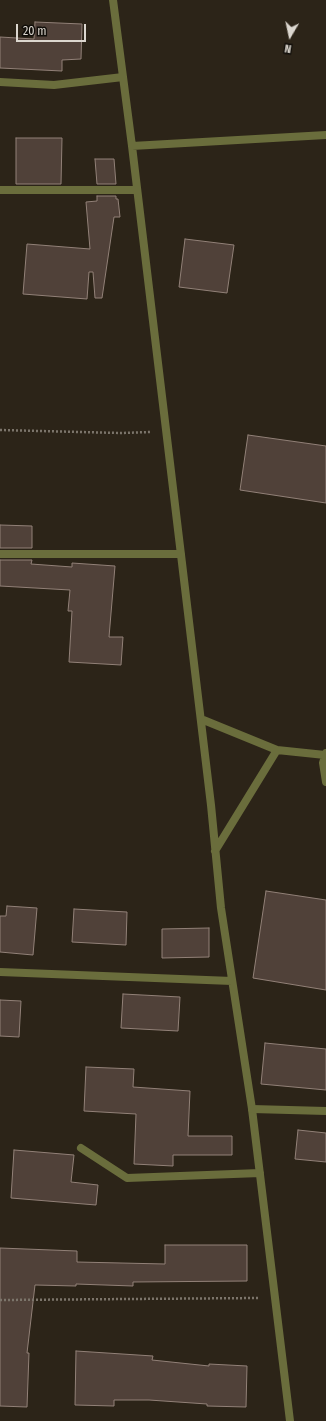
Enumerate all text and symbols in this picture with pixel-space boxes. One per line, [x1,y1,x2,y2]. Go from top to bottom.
scale bar [18,16,88,42]
north arrow [270,16,310,56]
text: 20 m [23,24,47,38]
text: N [284,41,292,55]

